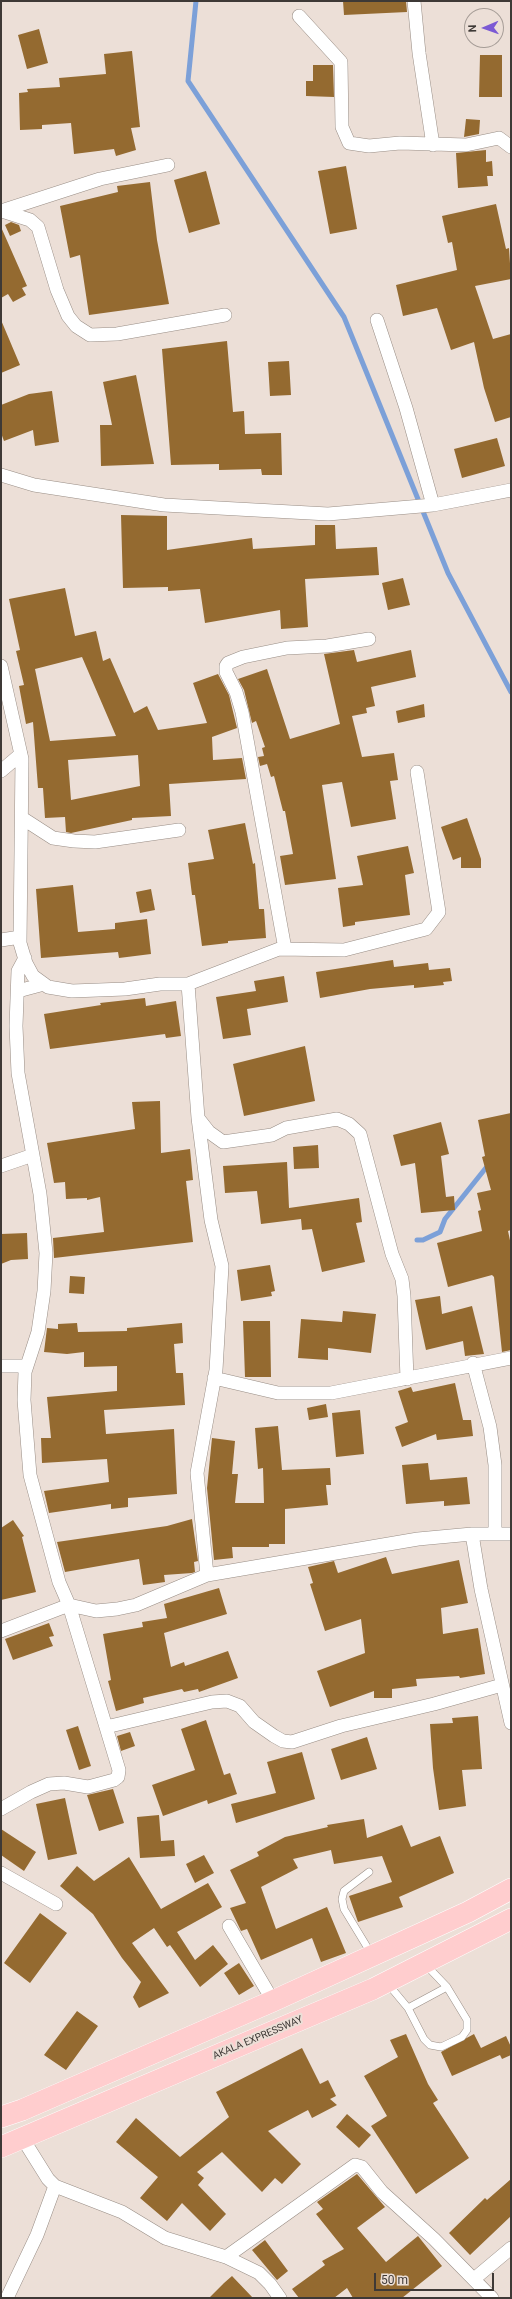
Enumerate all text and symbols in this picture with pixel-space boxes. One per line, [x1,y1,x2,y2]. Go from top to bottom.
north arrow [464,8,504,48]
text: N [466,24,479,33]
street label: AKALA EXPRESSWAY [211,2014,305,2062]
scale bar [376,2265,496,2291]
text: 50 m [381,2273,408,2287]

